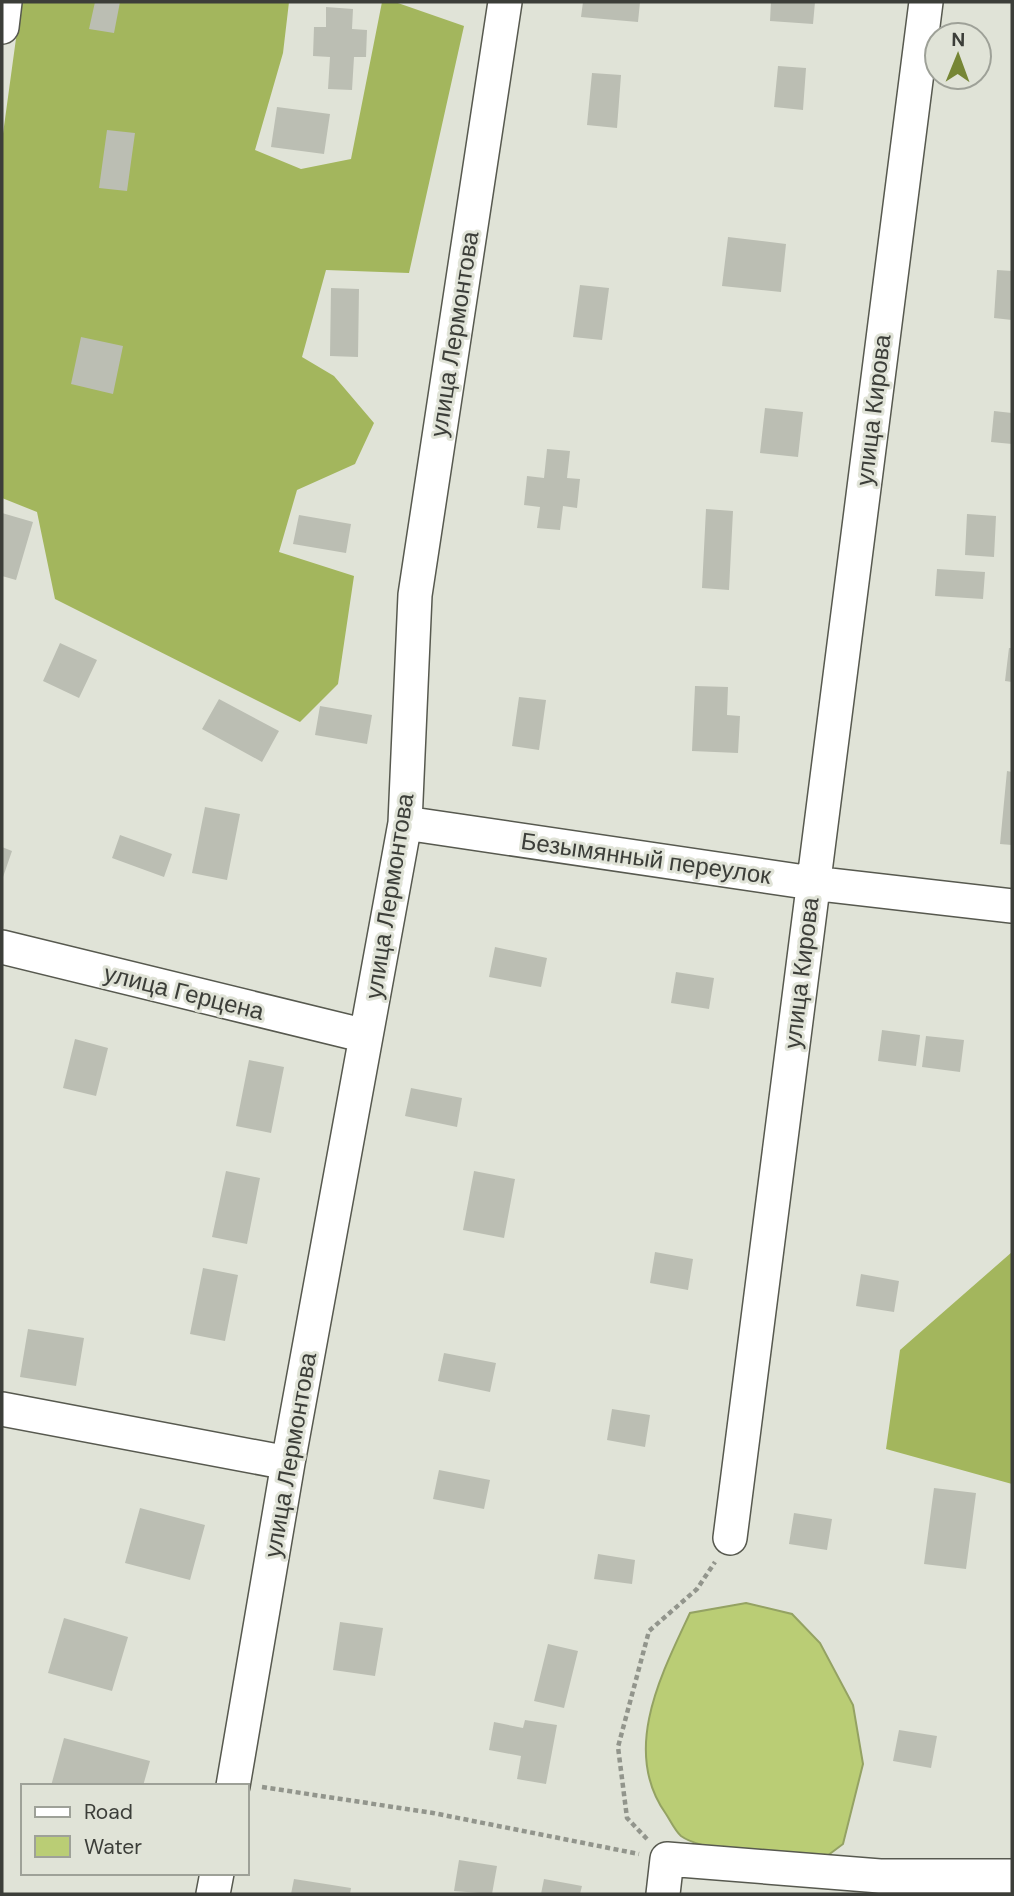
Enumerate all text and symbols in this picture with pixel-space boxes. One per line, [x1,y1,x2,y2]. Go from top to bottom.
north arrow [923,21,993,91]
text: N [951,27,965,52]
street label: улица Лермонтова [422,228,486,439]
street label: улица Кирова [848,332,898,487]
street label: улица Лермонтова [357,790,421,1001]
street label: Безымянный переулок [519,825,774,891]
street label: улица Кирова [776,895,826,1050]
street label: улица Герцена [101,957,268,1027]
street label: улица Лермонтова [257,1349,323,1560]
legend [21,1784,248,1875]
text: Road [84,1798,133,1826]
text: Water [84,1833,142,1861]

